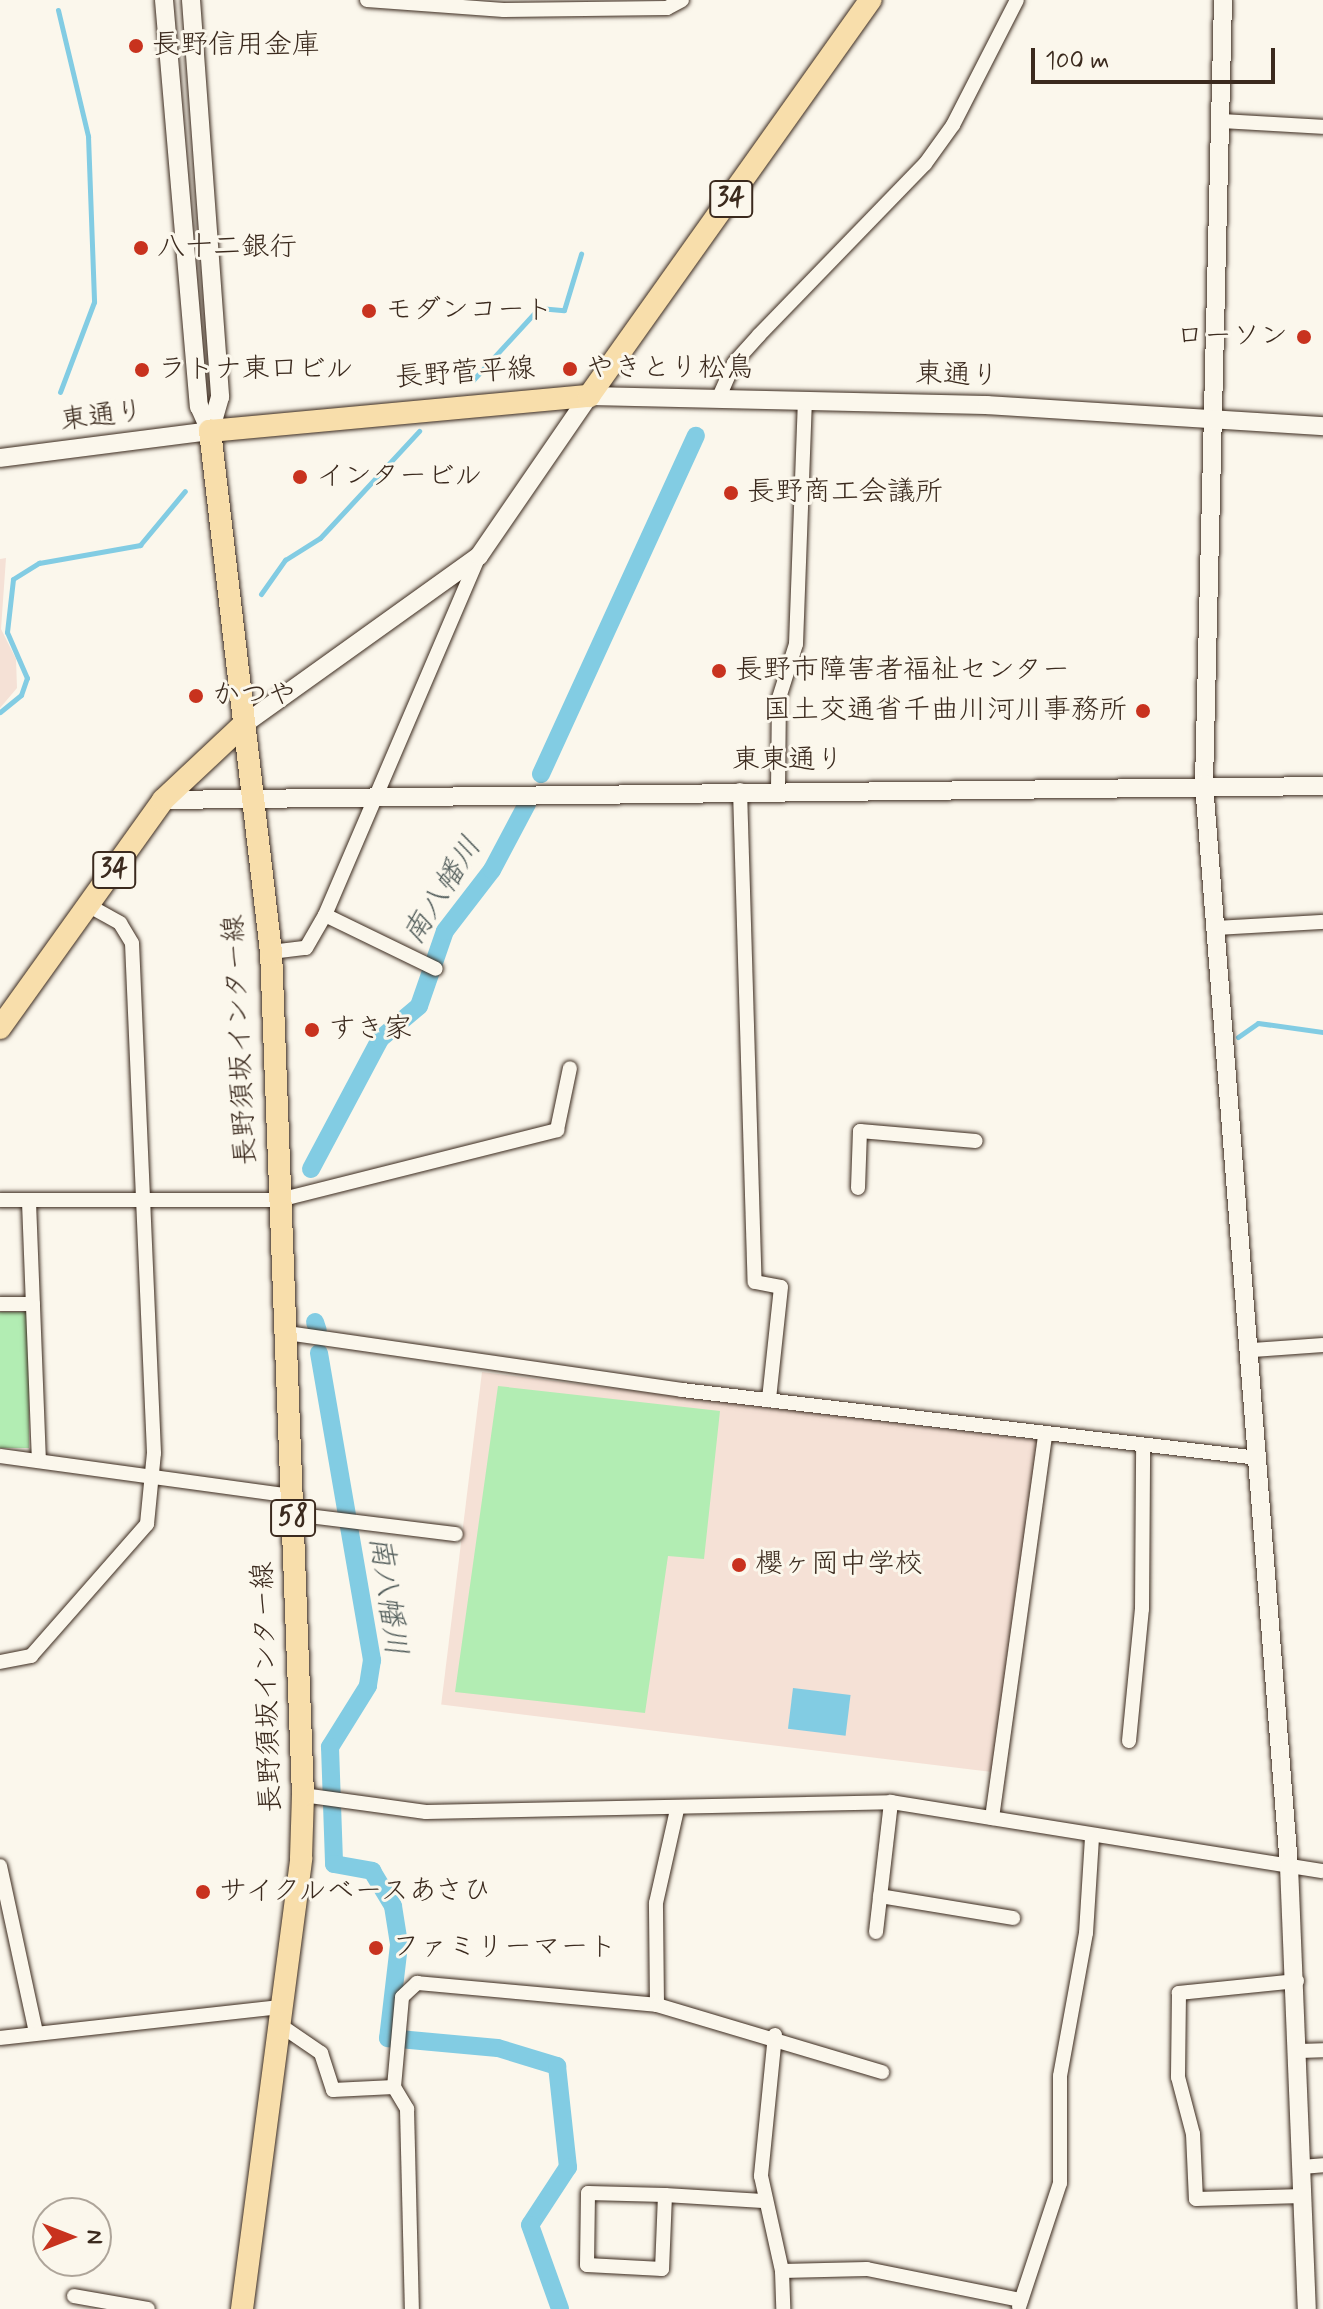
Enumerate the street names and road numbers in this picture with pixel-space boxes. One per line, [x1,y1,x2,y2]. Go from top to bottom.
road number: 34 [709,177,753,221]
street label: 長野菅平線 [394,352,536,396]
street label: 東通り [914,358,1000,394]
street label: 東通り [58,395,146,439]
street label: 東東通り [732,744,844,778]
road number: 34 [92,848,136,892]
street label: 長野須坂インター線 [218,913,264,1167]
road number: 58 [269,1496,317,1540]
street label: 長野須坂インター線 [247,1560,289,1814]

